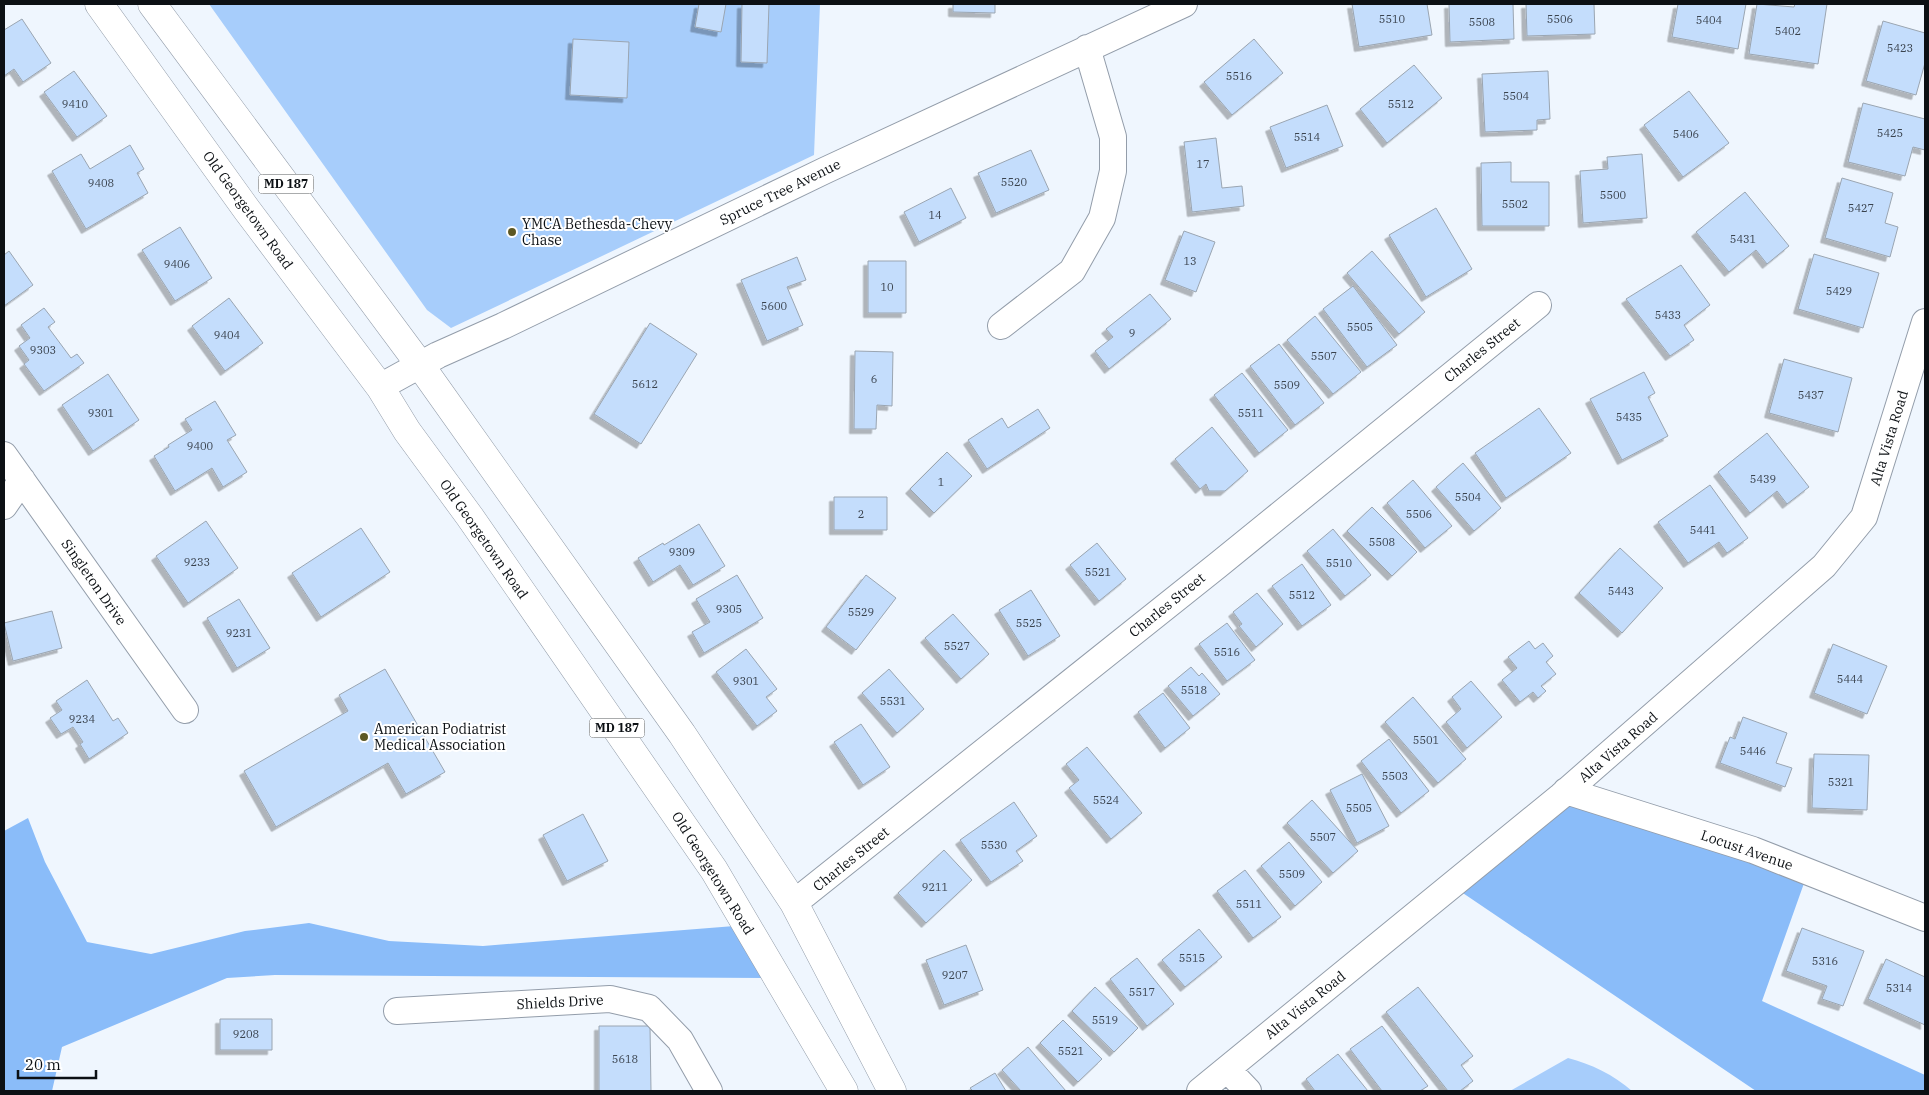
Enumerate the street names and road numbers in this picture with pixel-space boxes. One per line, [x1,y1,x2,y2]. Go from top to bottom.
street label: Old Georgetown Road [199,147,297,273]
street label: Spruce Tree Avenue [717,155,843,229]
road number: MD 187 [258,174,314,193]
street label: Charles Street [1440,314,1524,386]
street label: Alta Vista Road [1866,388,1912,488]
street label: Old Georgetown Road [436,476,532,603]
street label: Singleton Drive [58,535,130,629]
street label: Charles Street [1125,569,1209,641]
street label: Alta Vista Road [1575,707,1662,786]
road number: MD 187 [590,718,644,738]
street label: Old Georgetown Road [668,808,758,938]
street label: Charles Street [809,823,893,895]
street label: Locust Avenue [1699,826,1795,874]
street label: Alta Vista Road [1261,967,1349,1043]
street label: Shields Drive [516,991,604,1013]

